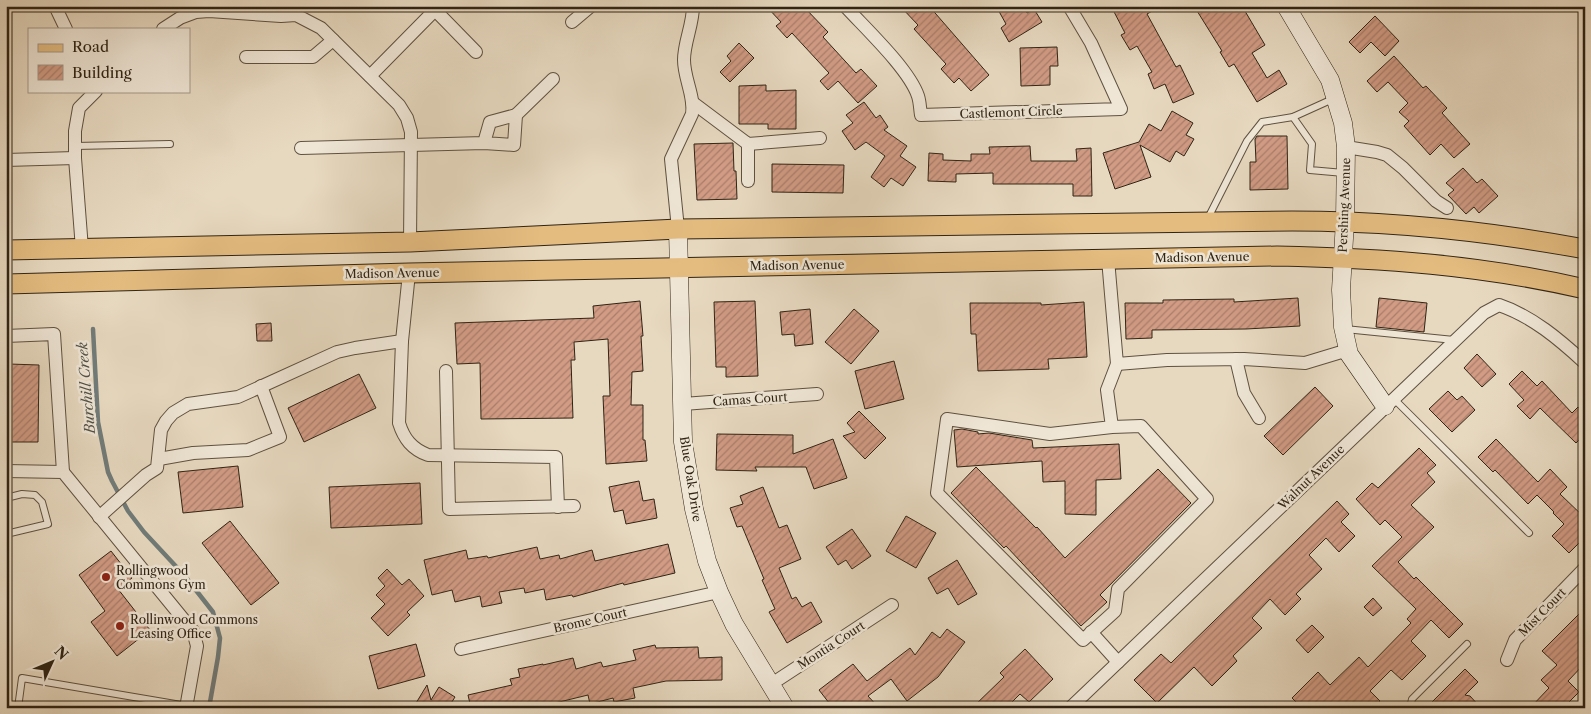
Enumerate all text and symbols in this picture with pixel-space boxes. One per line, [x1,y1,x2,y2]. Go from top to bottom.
legend [28,28,190,92]
text: Road [72,37,109,56]
text: Building [72,63,132,82]
street label: Castlemont Circle [959,103,1063,121]
street label: Pershing Avenue [1335,157,1353,253]
street label: Madison Avenue [1154,249,1250,265]
street label: Madison Avenue [749,257,845,273]
street label: Madison Avenue [344,265,440,281]
water label: Burchill Creek [73,341,99,435]
street label: Camas Court [712,389,789,409]
street label: Blue Oak Drive [677,435,705,523]
street label: Walnut Avenue [1274,441,1348,513]
place label: Rollingwood Commons Gym [116,563,206,592]
marker: Rollingwood Commons Gym [100,571,112,583]
street label: Mist Court [1515,584,1569,639]
street label: Brome Court [552,604,629,636]
place label: Rollinwood Commons Leasing Office [130,612,258,641]
street label: Montia Court [795,617,868,672]
marker: Rollinwood Commons Leasing Office [114,620,126,632]
north arrow [28,636,78,686]
text: N [51,642,72,664]

